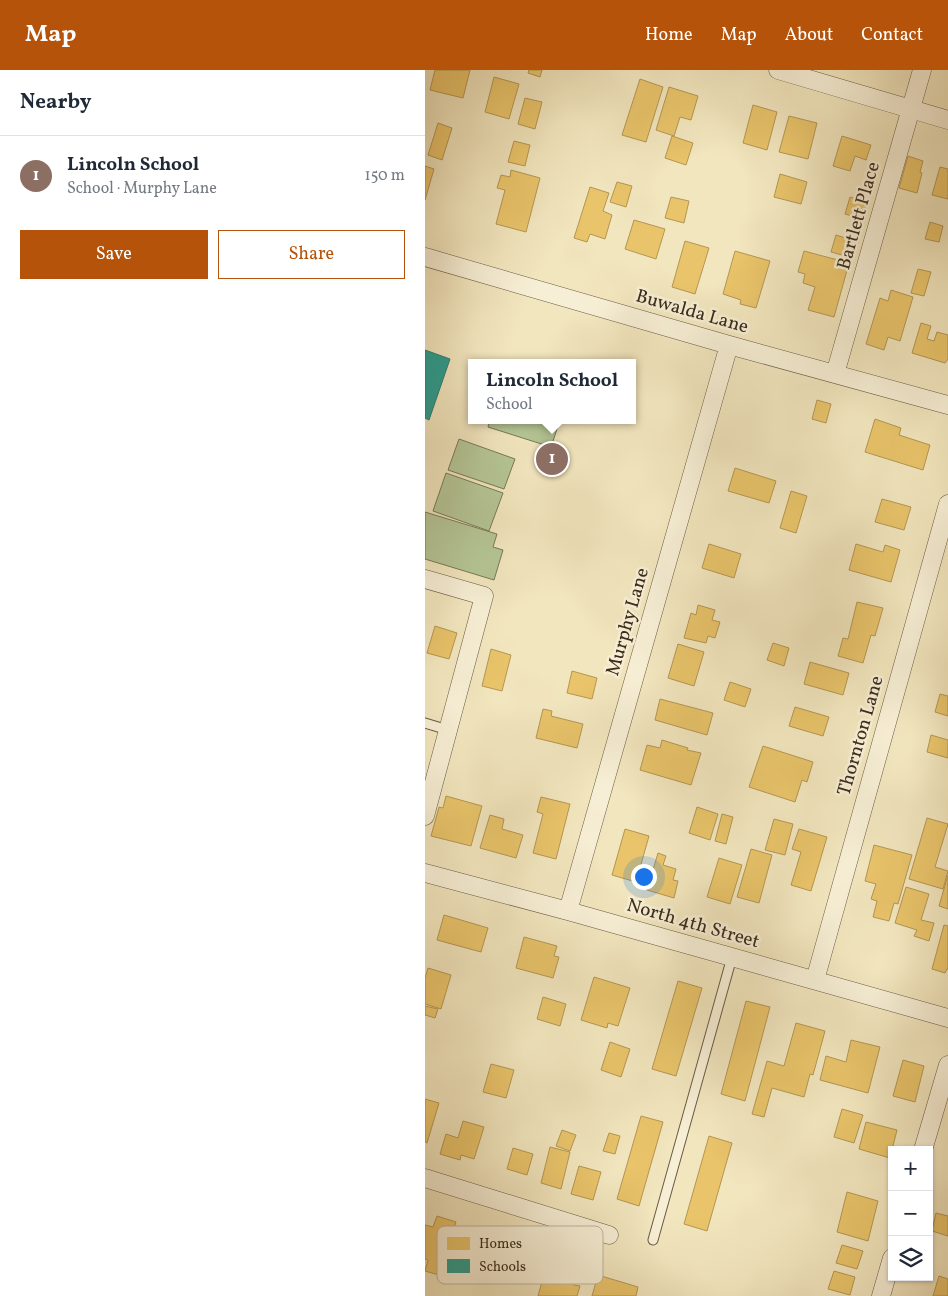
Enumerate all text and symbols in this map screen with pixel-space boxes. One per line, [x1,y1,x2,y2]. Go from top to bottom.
text: Map [25,18,76,52]
text: Home [645,23,693,48]
text: Map [721,23,757,48]
text: About [785,23,833,48]
text: Contact [861,23,923,48]
text: Nearby [20,88,91,117]
text: Lincoln School [67,152,199,178]
street label: Bartlett Place [831,159,887,273]
text: 1 [33,165,39,187]
text: 150 m [364,165,405,187]
text: School · Murphy Lane [67,178,217,200]
button: Save [20,230,208,279]
button: Share [218,230,405,279]
street label: Buwalda Lane [633,283,751,341]
popup [468,359,636,424]
text: Lincoln School [486,368,618,394]
text: School [486,394,533,416]
pin: 1 [536,440,568,478]
street label: Murphy Lane [600,565,656,679]
street label: Thornton Lane [831,673,891,799]
your location [631,864,657,890]
street label: North 4th Street [624,893,763,955]
map controls [888,1146,933,1281]
button: + [888,1146,933,1191]
button: − [888,1191,933,1236]
legend [437,1226,603,1284]
text: Homes [479,1235,522,1254]
button: layers [888,1236,933,1281]
text: Schools [479,1258,526,1277]

